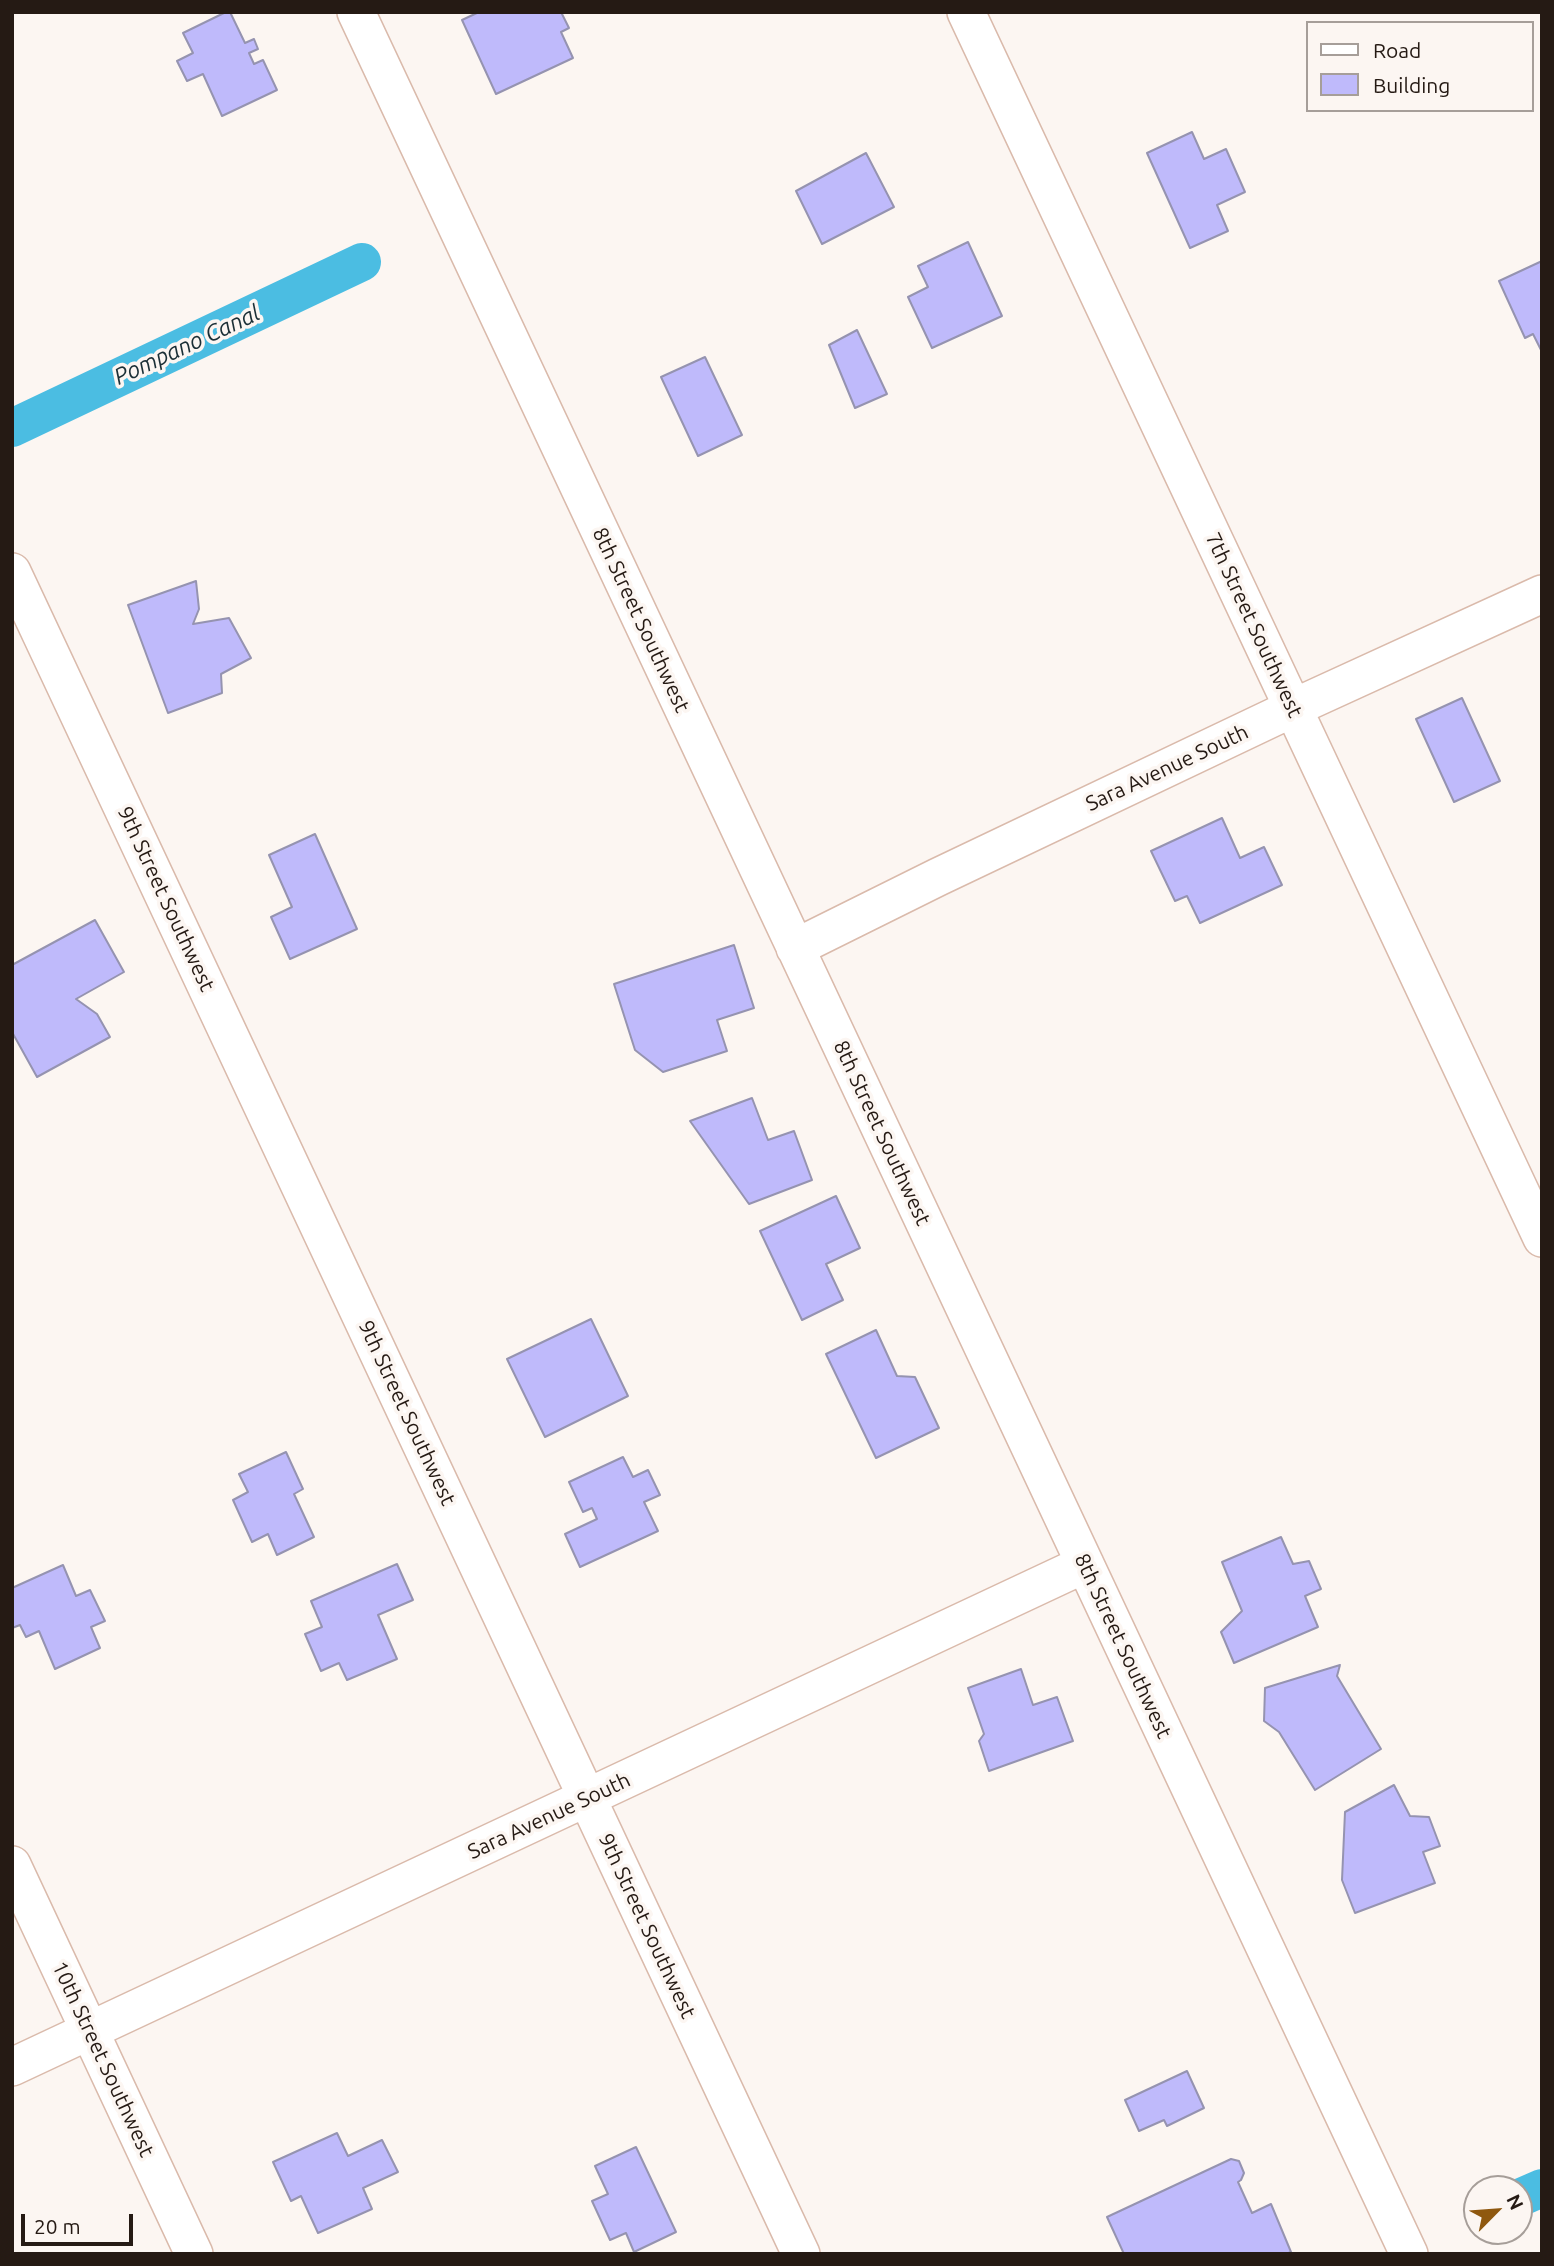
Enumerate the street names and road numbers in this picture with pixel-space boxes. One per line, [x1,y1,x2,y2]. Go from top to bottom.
street label: 8th Street Southwest [587,524,695,716]
street label: 7th Street Southwest [1200,529,1308,721]
street label: Sara Avenue South [1082,719,1252,817]
street label: 9th Street Southwest [112,803,220,995]
street label: 8th Street Southwest [828,1037,936,1229]
street label: 9th Street Southwest [353,1317,461,1509]
street label: 8th Street Southwest [1069,1550,1177,1742]
street label: Sara Avenue South [464,1767,634,1865]
street label: 9th Street Southwest [593,1830,701,2022]
street label: 10th Street Southwest [47,1957,159,2161]

